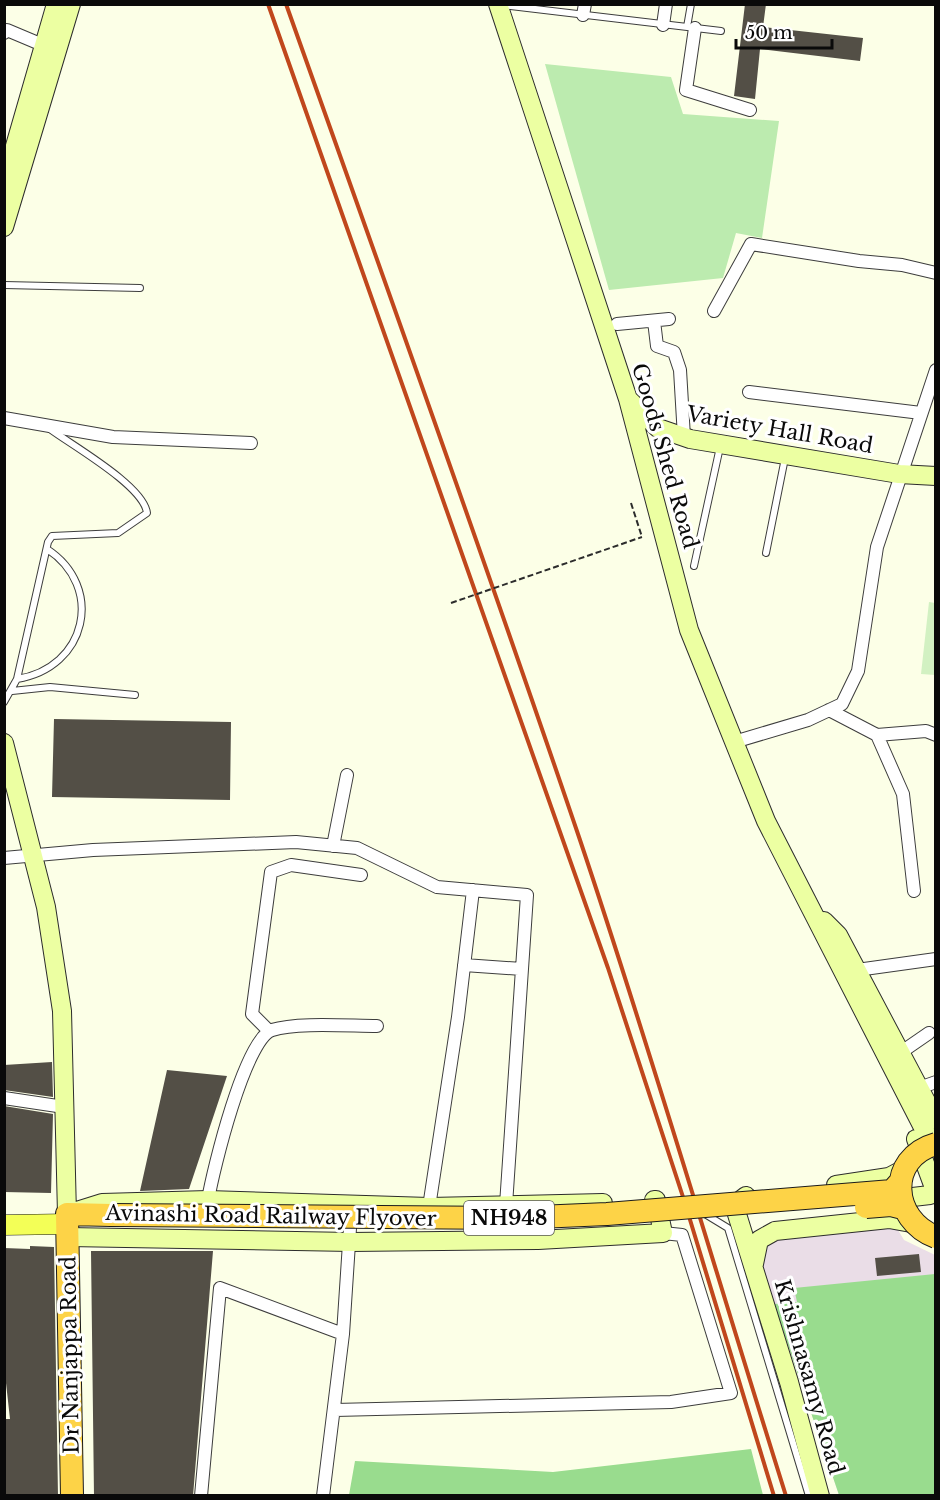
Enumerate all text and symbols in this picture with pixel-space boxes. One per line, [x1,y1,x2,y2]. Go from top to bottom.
scale bar [736,12,832,50]
text: 50 m [745,22,793,44]
street label: Goods Shed Road [626,360,704,552]
street label: Variety Hall Road [684,401,875,459]
street label: Avinashi Road Railway Flyover [104,1200,437,1232]
road number: NH948 [464,1201,554,1235]
street label: Dr Nanjappa Road [55,1256,85,1454]
street label: Krishnasamy Road [769,1277,849,1477]

